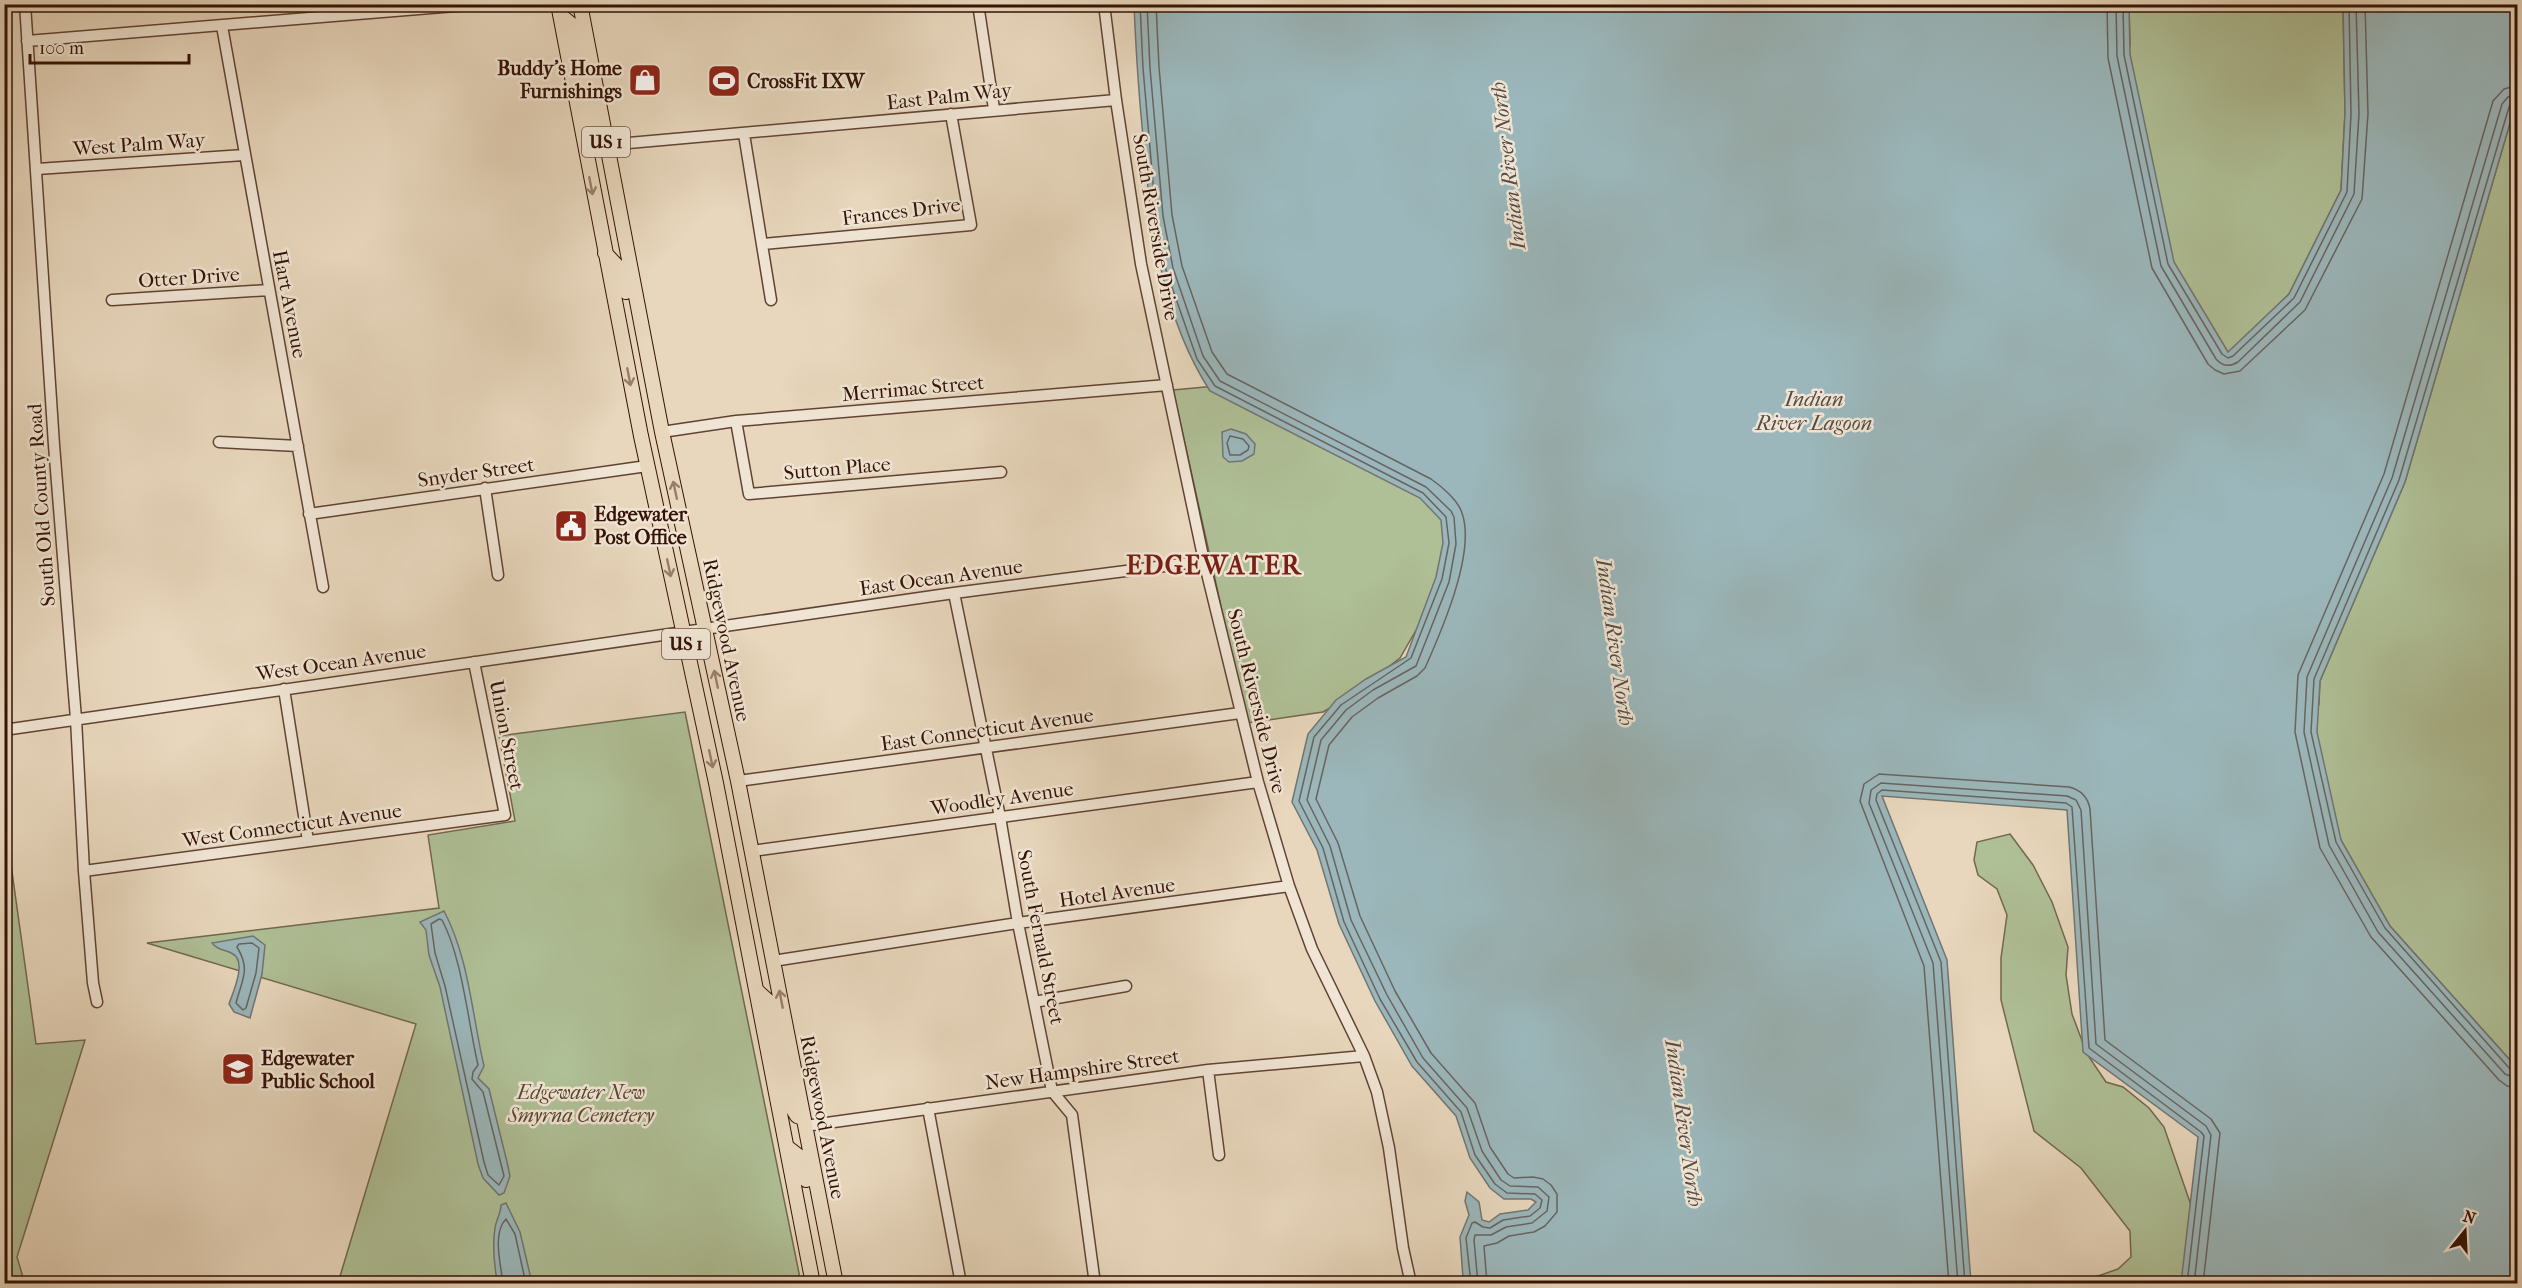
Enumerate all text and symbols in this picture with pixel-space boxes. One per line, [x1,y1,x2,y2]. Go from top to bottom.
scale bar [30,27,189,65]
text: 100 m [39,38,84,59]
place label: Buddy's Home Furnishings [497,57,623,103]
shop icon: Buddy's Home Furnishings [627,62,663,98]
sports icon: CrossFit IXW [706,63,742,99]
place label: CrossFit IXW [747,70,866,93]
street label: East Palm Way [885,78,1014,115]
water label: Indian River North [1486,81,1530,252]
road number: US 1 [582,127,630,157]
street label: West Palm Way [71,128,207,161]
street label: South Riverside Drive [1128,132,1183,322]
one-way arrow [586,176,598,195]
street label: Frances Drive [840,193,962,230]
street label: Hart Avenue [268,248,311,360]
street label: Otter Drive [138,262,241,293]
one-way arrow [624,367,635,387]
street label: Merrimac Street [841,371,985,406]
water label: Indian River Lagoon [1754,387,1873,435]
street label: South Old County Road [23,402,60,607]
street label: Sutton Place [783,452,892,485]
street label: Snyder Street [416,453,536,492]
one-way arrow [669,481,680,500]
place label: Edgewater Post Office [594,503,687,549]
public building icon: Edgewater Post Office [553,508,589,544]
district label: EDGEWATER [1126,550,1303,581]
street label: East Ocean Avenue [858,555,1024,600]
water label: Indian River North [1591,556,1639,727]
street label: Ridgewood Avenue [698,557,755,724]
one-way arrow [664,558,676,577]
street label: South Riverside Drive [1222,606,1291,796]
road number: US 1 [662,629,710,659]
street label: West Ocean Avenue [254,639,428,686]
one-way arrow [710,670,721,689]
street label: Union Street [485,678,528,792]
street label: East Connecticut Avenue [879,703,1095,756]
one-way arrow [706,748,717,768]
street label: Woodley Avenue [928,777,1075,820]
street label: West Connecticut Avenue [180,799,403,852]
street label: South Fernald Street [1012,848,1069,1026]
street label: Hotel Avenue [1058,873,1177,912]
one-way arrow [775,990,786,1010]
street label: Ridgewood Avenue [795,1033,850,1201]
water label: Indian River North [1660,1037,1708,1208]
street label: New Hampshire Street [983,1044,1181,1095]
place label: Edgewater Public School [261,1047,375,1093]
school or university icon: Edgewater Public School [220,1051,256,1087]
park label: Edgewater New Smyrna Cemetery [507,1081,655,1127]
north arrow [2435,1201,2495,1261]
text: N [2461,1206,2479,1228]

